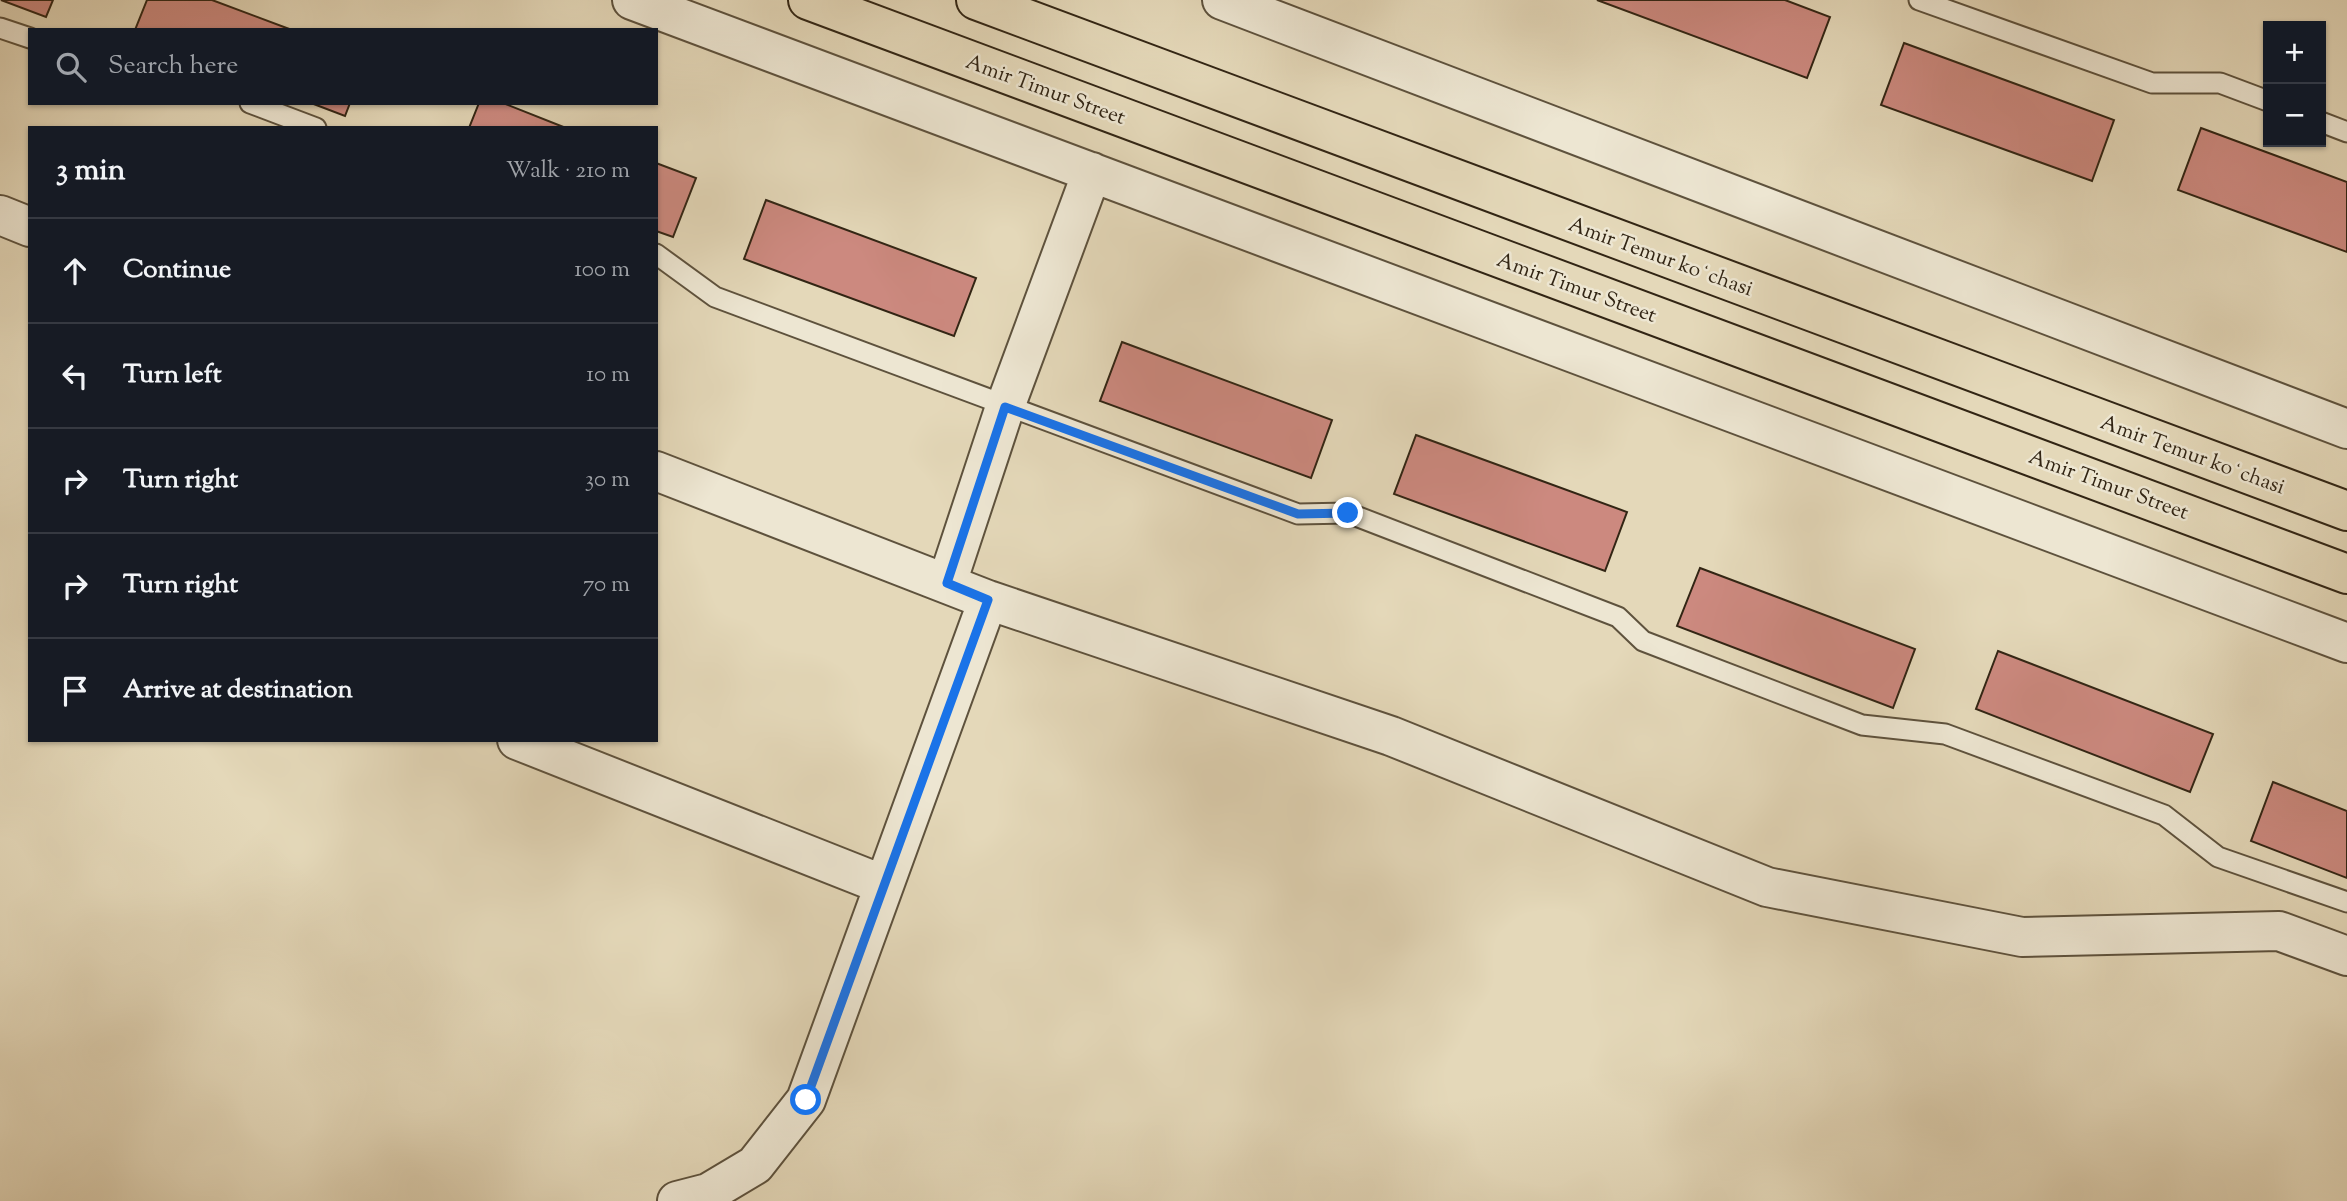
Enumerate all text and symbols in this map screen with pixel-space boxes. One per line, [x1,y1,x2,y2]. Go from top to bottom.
map controls [2263,21,2326,147]
button: + [2263,21,2326,84]
search box [28,28,658,105]
icon: search [52,48,90,86]
text: Search here [108,48,238,85]
street label: Amir Timur Street [961,48,1129,134]
button: − [2263,84,2326,147]
text: 3 min [56,150,126,193]
text: Walk · 210 m [506,155,630,188]
street label: Amir Temur koʻchasi [1564,211,1757,305]
street label: Amir Timur Street [1492,246,1660,332]
icon: ahead [56,252,94,290]
text: Continue [123,252,231,289]
text: 100 m [574,254,630,287]
icon: left [56,357,94,395]
text: Turn left [123,357,222,394]
text: 10 m [586,359,630,392]
street label: Amir Temur koʻchasi [2096,409,2289,503]
street label: Amir Timur Street [2024,443,2192,529]
icon: right [56,462,94,500]
text: Turn right [123,462,238,499]
text: 30 m [585,464,630,497]
route end [1332,497,1363,528]
icon: right [56,567,94,605]
text: Turn right [123,567,238,604]
text: 70 m [583,569,630,602]
icon: arrive [56,672,94,710]
text: Arrive at destination [123,672,353,709]
route start [790,1084,821,1115]

